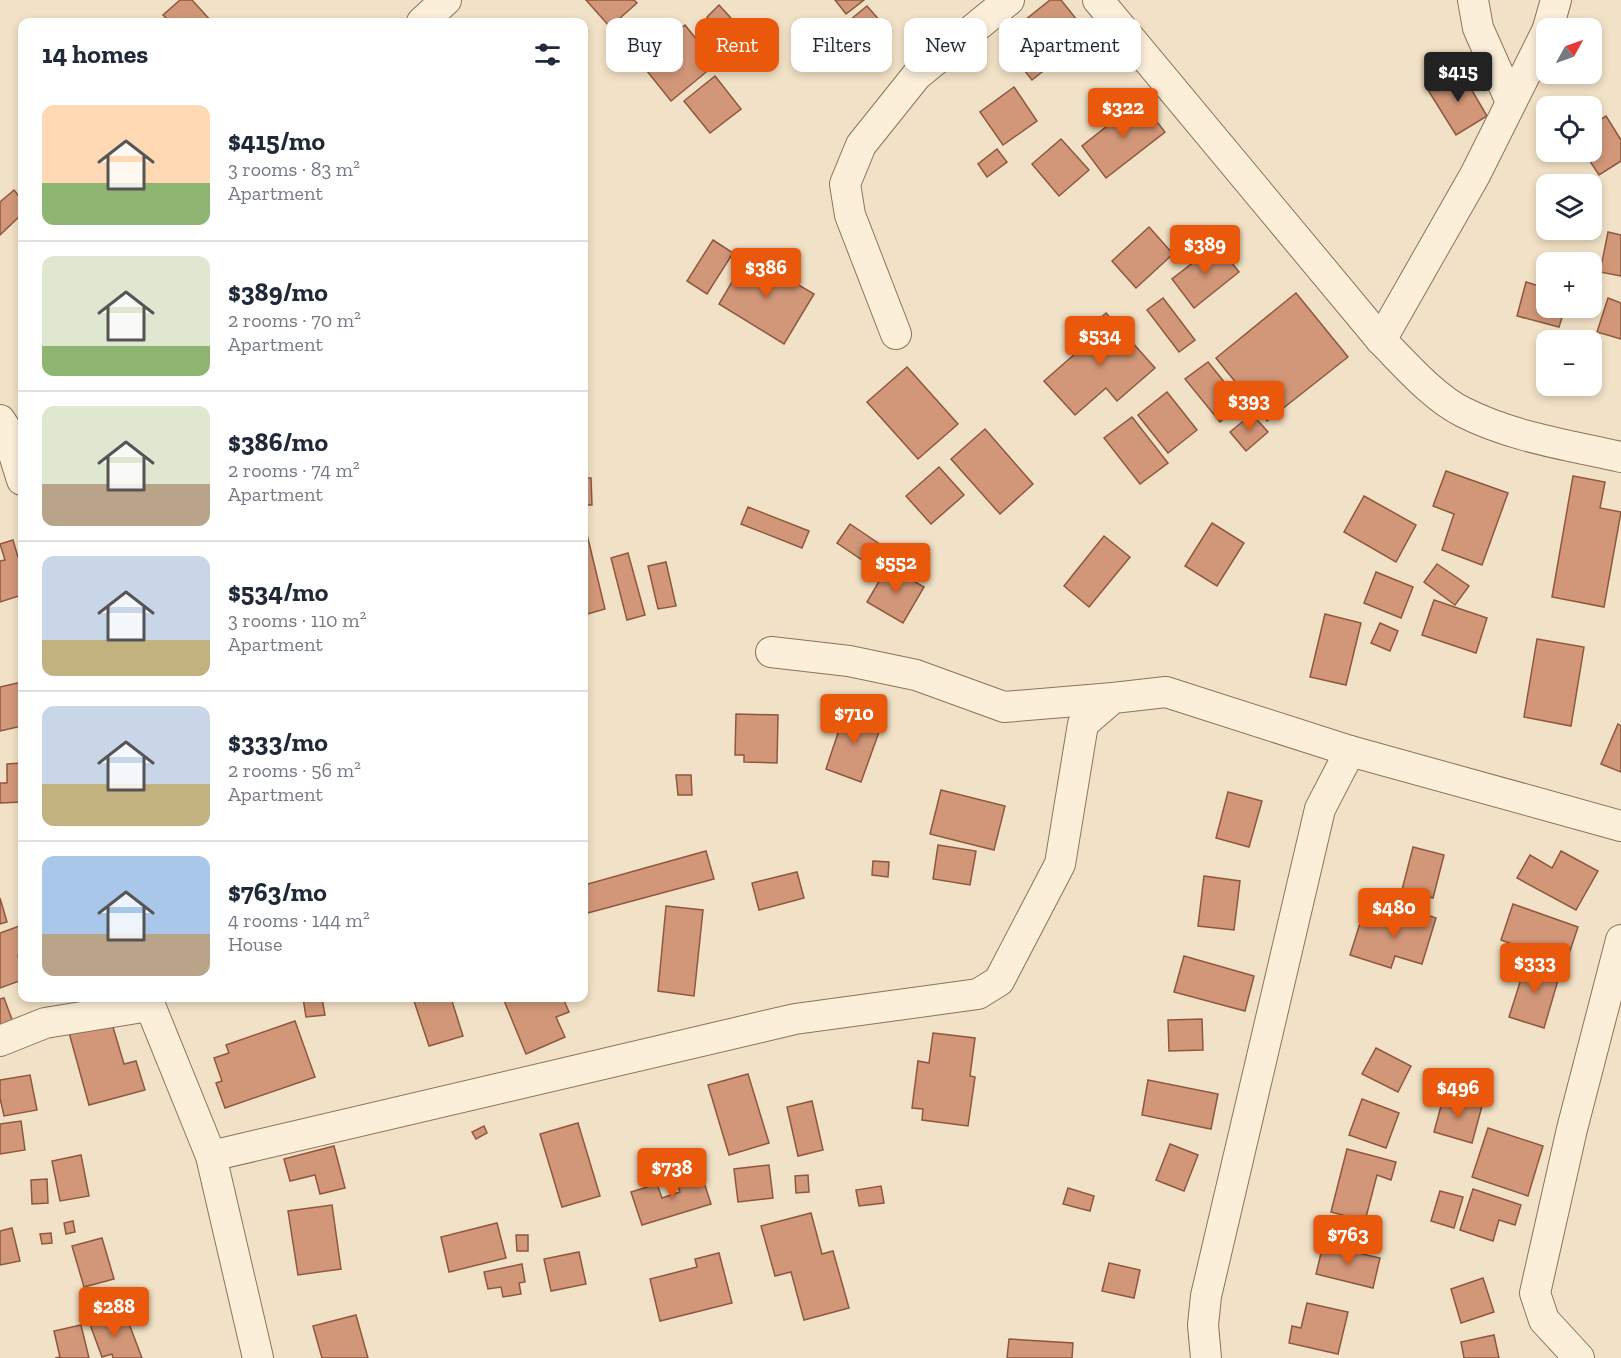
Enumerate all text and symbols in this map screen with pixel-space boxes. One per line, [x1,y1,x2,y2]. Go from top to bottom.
chip: Buy [606,18,683,72]
chip: Rent [695,18,779,72]
chip: Filters [791,18,892,72]
chip: New [904,18,987,72]
chip: Apartment [999,18,1141,72]
north arrow [1536,18,1602,84]
map controls [1536,18,1602,396]
text: 14 homes [42,38,148,70]
icon: filters [531,38,564,71]
pin: $415 [1422,52,1494,103]
text: $415 [1438,59,1478,83]
pin: $322 [1087,88,1159,139]
text: $322 [1102,95,1144,119]
button: locate [1536,96,1602,162]
text: $415/mo [228,125,325,157]
icon: home [90,129,162,201]
text: 3 rooms · 83 m² [228,157,360,181]
button: layers [1536,174,1602,240]
text: Apartment [228,181,323,205]
pin: $389 [1169,225,1241,276]
text: $389 [1184,232,1226,256]
pin: $386 [730,248,802,299]
button: + [1536,252,1602,318]
text: $386 [745,255,787,279]
text: $389/mo [228,276,328,308]
icon: home [90,280,162,352]
text: 2 rooms · 70 m² [228,308,361,332]
pin: $534 [1064,316,1136,367]
text: $534 [1079,323,1121,347]
button: − [1536,330,1602,396]
text: Apartment [228,332,323,356]
pin: $393 [1213,381,1285,432]
text: $393 [1228,388,1270,412]
text: $386/mo [228,426,328,458]
icon: home [90,430,162,502]
text: 2 rooms · 74 m² [228,458,360,482]
text: Apartment [228,482,323,506]
pin: $552 [860,543,932,594]
text: $552 [875,550,917,574]
text: $534/mo [228,576,328,608]
icon: home [90,580,162,652]
text: 3 rooms · 110 m² [228,608,366,632]
text: Apartment [228,632,323,656]
pin: $710 [818,694,890,745]
text: $710 [834,701,874,725]
text: $333/mo [228,726,328,758]
icon: home [90,730,162,802]
text: 2 rooms · 56 m² [228,758,361,782]
text: Apartment [228,782,323,806]
text: $763/mo [228,876,327,908]
icon: home [90,880,162,952]
pin: $480 [1358,888,1430,939]
text: $480 [1372,895,1416,919]
text: 4 rooms · 144 m² [228,908,370,932]
text: House [228,932,282,956]
pin: $333 [1499,943,1571,994]
text: $333 [1514,950,1556,974]
pin: $496 [1422,1068,1494,1119]
text: $496 [1437,1075,1479,1099]
pin: $738 [636,1148,708,1199]
text: $738 [651,1155,693,1179]
pin: $763 [1312,1215,1384,1266]
text: $763 [1327,1222,1369,1246]
pin: $288 [78,1287,150,1338]
text: $288 [93,1294,135,1318]

